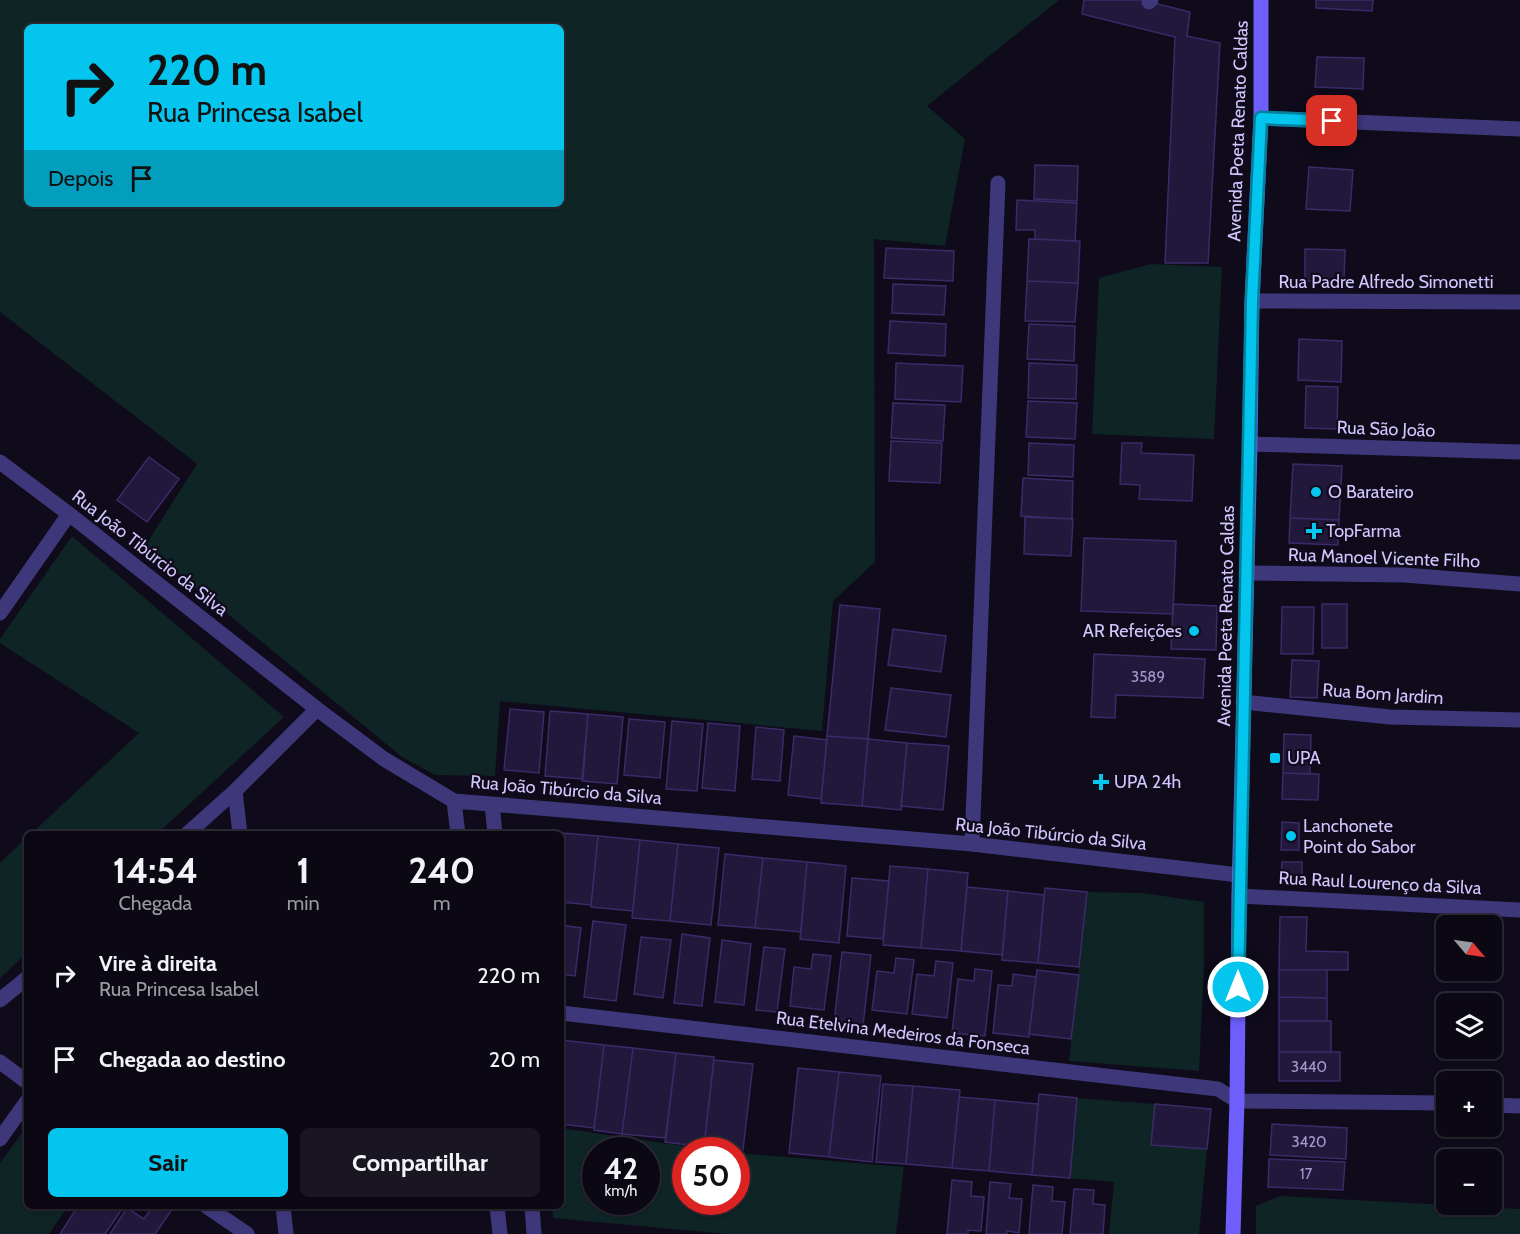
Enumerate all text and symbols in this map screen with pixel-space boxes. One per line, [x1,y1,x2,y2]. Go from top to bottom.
street label: Avenida Poeta Renato Caldas [1223,20,1253,242]
text: 220 m [147,44,267,96]
icon: right [48,48,126,126]
pin [1306,95,1357,146]
text: Rua Princesa Isabel [147,96,363,129]
icon: arrive [1315,104,1348,137]
icon: arrive [125,162,158,195]
text: Depois [48,165,113,192]
street label: Rua Padre Alfredo Simonetti [1278,271,1494,293]
street label: Rua São João [1336,416,1436,442]
place label: O Barateiro [1328,481,1414,503]
street label: Rua João Tibúrcio da Silva [68,485,233,621]
marker: O Barateiro [1309,485,1323,499]
street label: Avenida Poeta Renato Caldas [1213,505,1239,727]
place label: TopFarma [1326,520,1401,542]
marker: TopFarma [1307,524,1321,538]
street label: Rua Manoel Vicente Filho [1287,544,1481,572]
place label: AR Refeições [1083,620,1182,642]
marker: AR Refeições [1187,624,1201,638]
house number: 3589 [1131,668,1165,686]
street label: Rua Bom Jardim [1322,679,1444,709]
place label: UPA [1287,747,1321,769]
marker: UPA [1268,751,1282,765]
street label: Rua João Tibúrcio da Silva [469,771,663,809]
place label: UPA 24h [1114,771,1181,793]
marker: UPA 24h [1092,773,1110,791]
street label: Rua João Tibúrcio da Silva [954,813,1148,855]
place label: Lanchonete Point do Sabor [1303,815,1416,858]
marker: Lanchonete Point do Sabor [1284,829,1298,843]
text: 14:54 [113,848,198,892]
text: 1 [297,848,310,892]
text: 240 [408,848,475,892]
street label: Rua Raul Lourenço da Silva [1278,867,1482,899]
text: Chegada [119,891,192,915]
text: min [287,891,320,915]
text: m [433,891,451,915]
north arrow [1436,915,1502,981]
map controls [1436,915,1502,1215]
text: Vire à direita [99,950,217,977]
position arrow [1206,955,1270,1019]
icon: right [48,959,81,992]
text: 220 m [477,962,540,989]
text: Rua Princesa Isabel [99,977,259,1001]
button: layers [1436,993,1502,1059]
street label: Rua Etelvina Medeiros da Fonseca [775,1007,1031,1060]
icon: arrive [48,1043,81,1076]
text: Chegada ao destino [99,1046,285,1073]
text: 20 m [489,1046,540,1073]
house number: 3440 [1291,1058,1327,1076]
button: + [1436,1071,1502,1137]
button: Sair [48,1128,288,1197]
button: Compartilhar [300,1128,540,1197]
house number: 3420 [1291,1133,1327,1151]
speed limit sign: 50 [672,1137,750,1215]
button: − [1436,1149,1502,1215]
text: 42 [604,1150,638,1187]
house number: 17 [1300,1165,1313,1183]
text: km/h [605,1182,637,1200]

